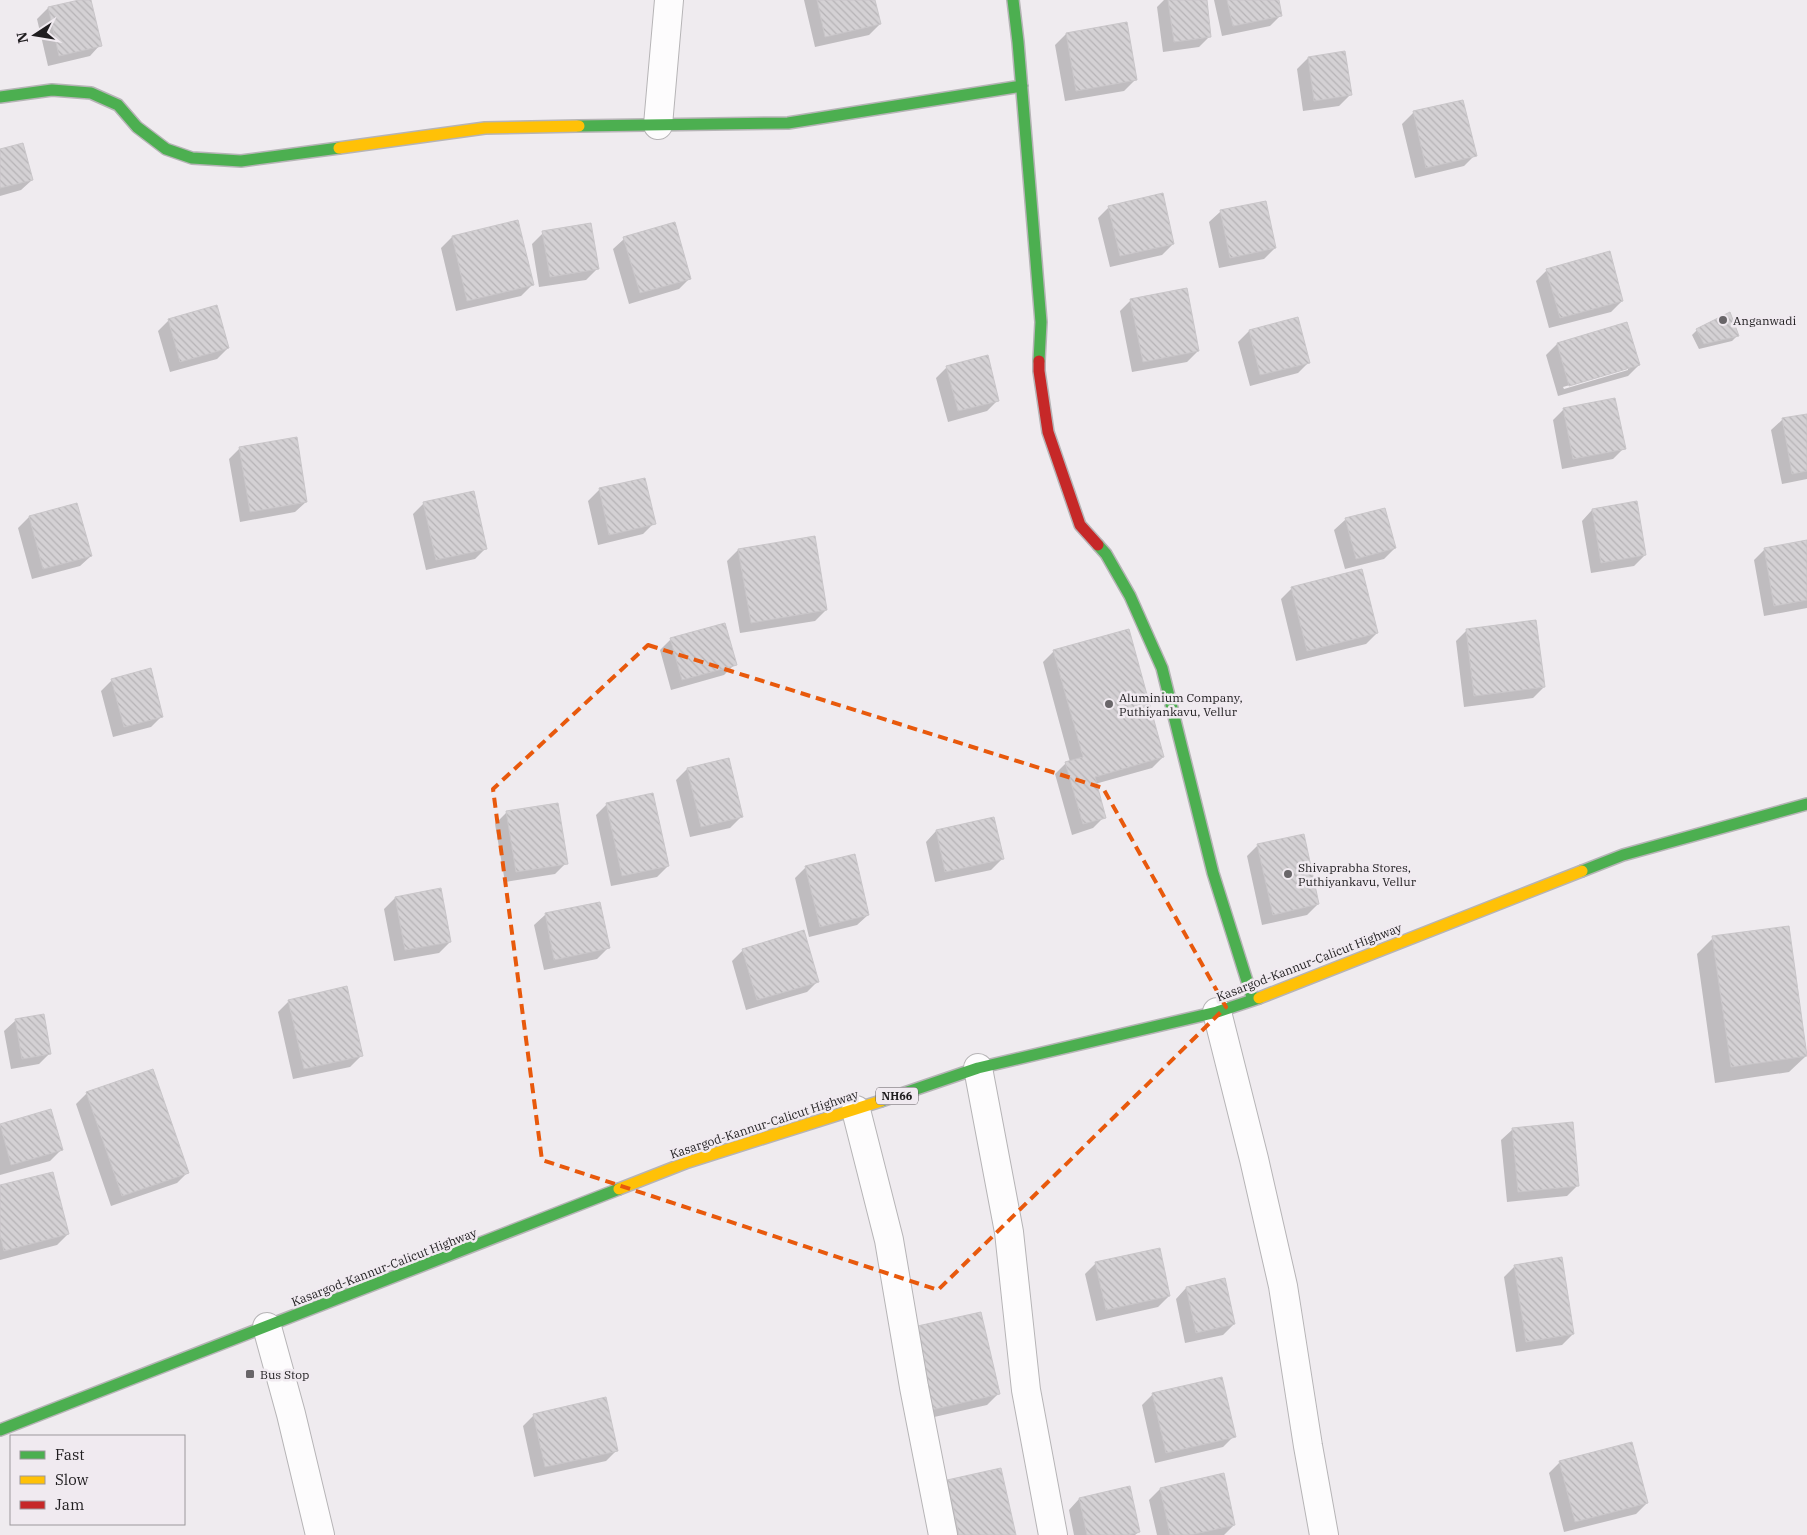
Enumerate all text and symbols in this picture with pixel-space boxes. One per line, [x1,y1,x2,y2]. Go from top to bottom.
north arrow [10,10,60,60]
text: N [12,30,32,45]
place label: Anganwadi [1733,313,1797,328]
marker: Anganwadi [1717,314,1729,326]
place label: Aluminium Company, Puthiyankavu, Vellur [1119,690,1243,719]
marker: Aluminium Company, Puthiyankavu, Vellur [1103,698,1115,710]
place label: Shivaprabha Stores, Puthiyankavu, Vellur [1298,860,1417,889]
marker: Shivaprabha Stores, Puthiyankavu, Vellur [1282,868,1294,880]
street label: Kasargod-Kannur-Calicut Highway [1214,919,1404,1004]
street label: Kasargod-Kannur-Calicut Highway [668,1086,861,1162]
road number: NH66 [876,1088,918,1104]
street label: Kasargod-Kannur-Calicut Highway [289,1224,479,1309]
place label: Bus Stop [260,1367,309,1382]
marker: Bus Stop [244,1368,256,1380]
legend [10,1435,185,1525]
text: Fast [55,1445,85,1464]
text: Slow [55,1470,89,1489]
text: Jam [55,1495,84,1514]

